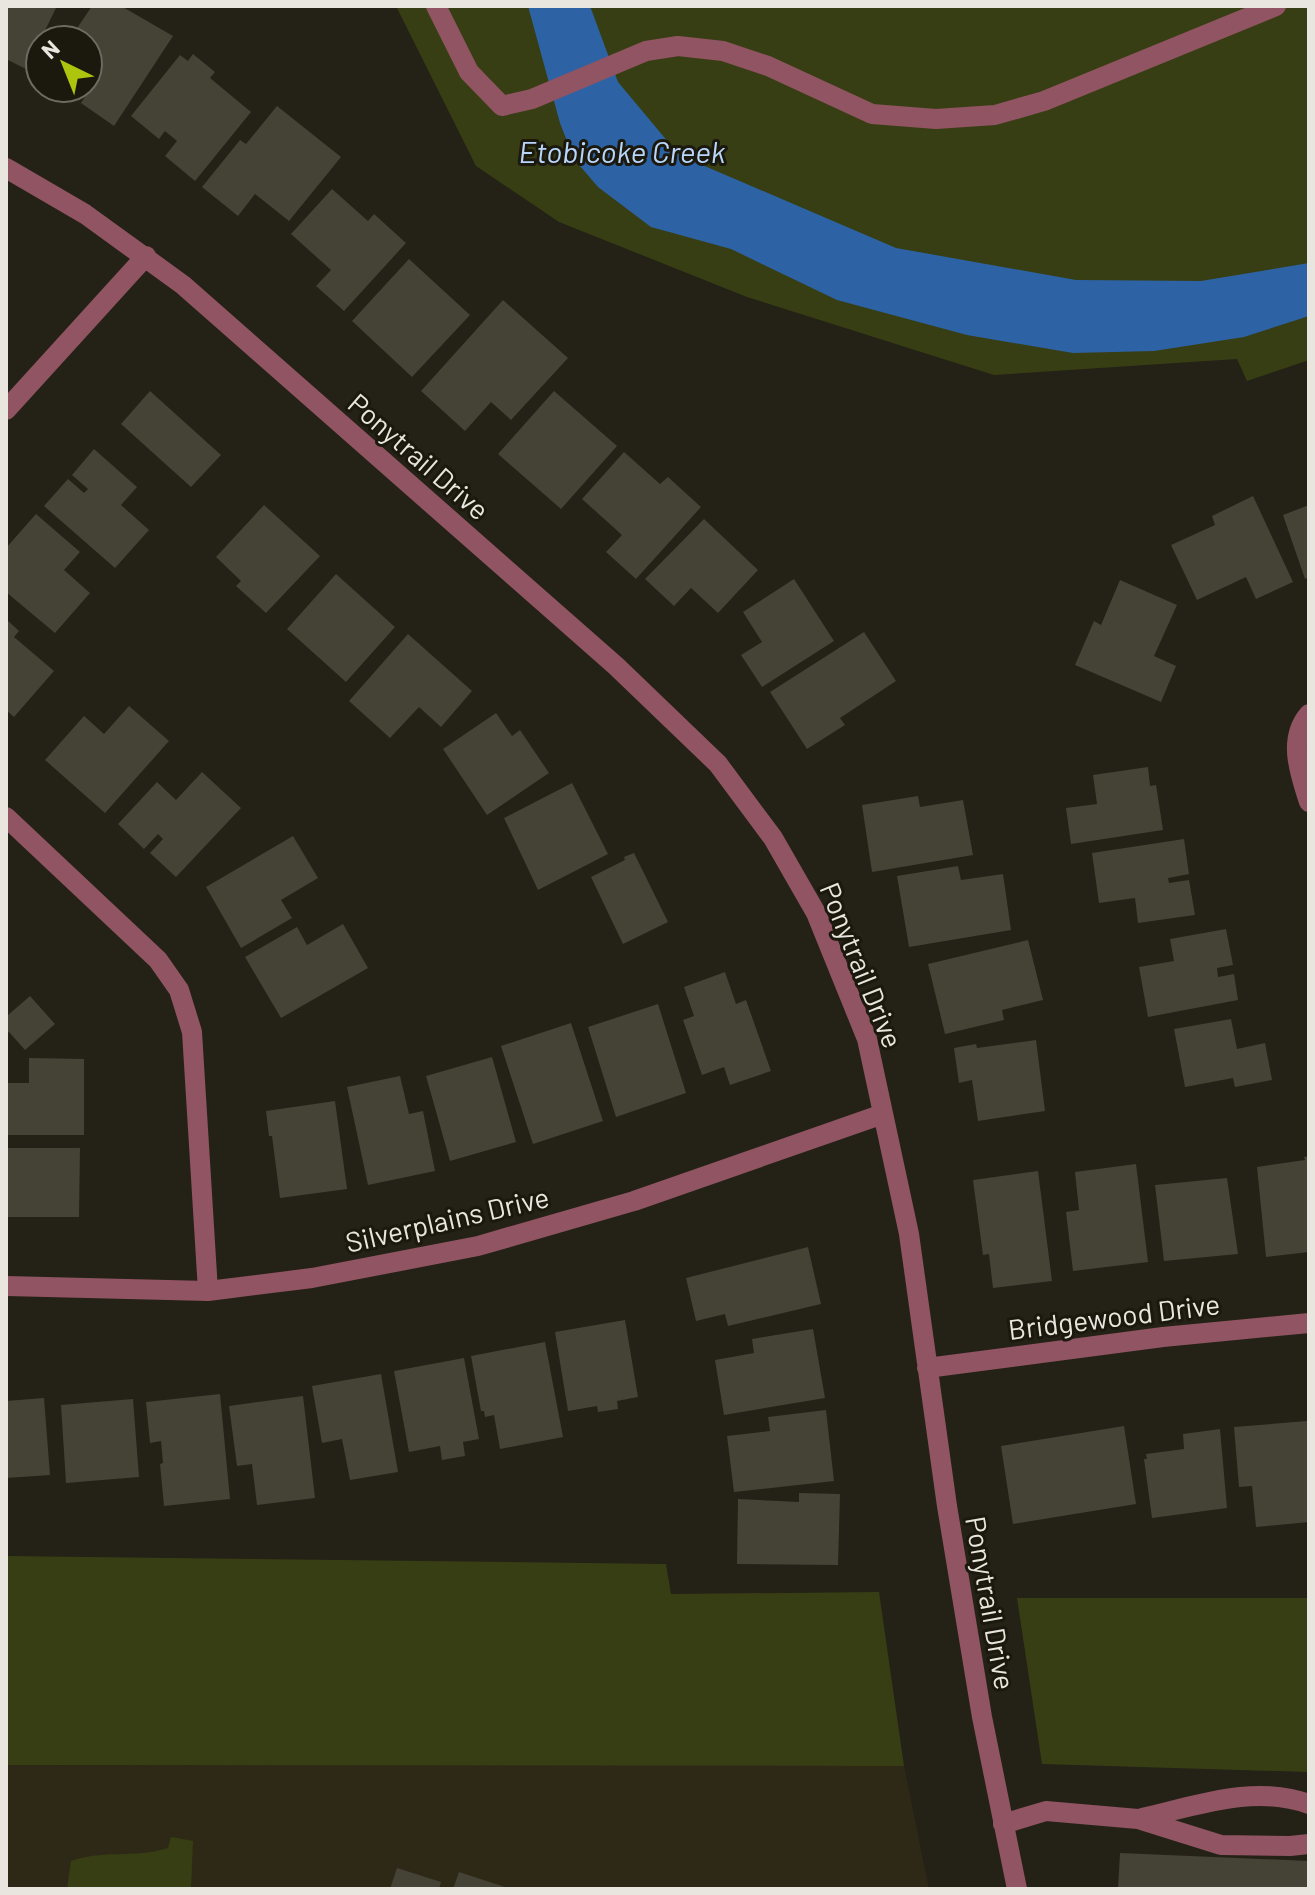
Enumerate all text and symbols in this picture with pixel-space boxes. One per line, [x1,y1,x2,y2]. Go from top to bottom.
north arrow [24,24,104,104]
text: N [35,34,64,63]
water label: Etobicoke Creek [519,133,726,169]
street label: Ponytrail Drive [342,386,496,526]
street label: Ponytrail Drive [813,877,911,1053]
street label: Silverplains Drive [342,1179,552,1259]
street label: Bridgewood Drive [1006,1286,1222,1346]
street label: Ponytrail Drive [959,1514,1023,1692]

